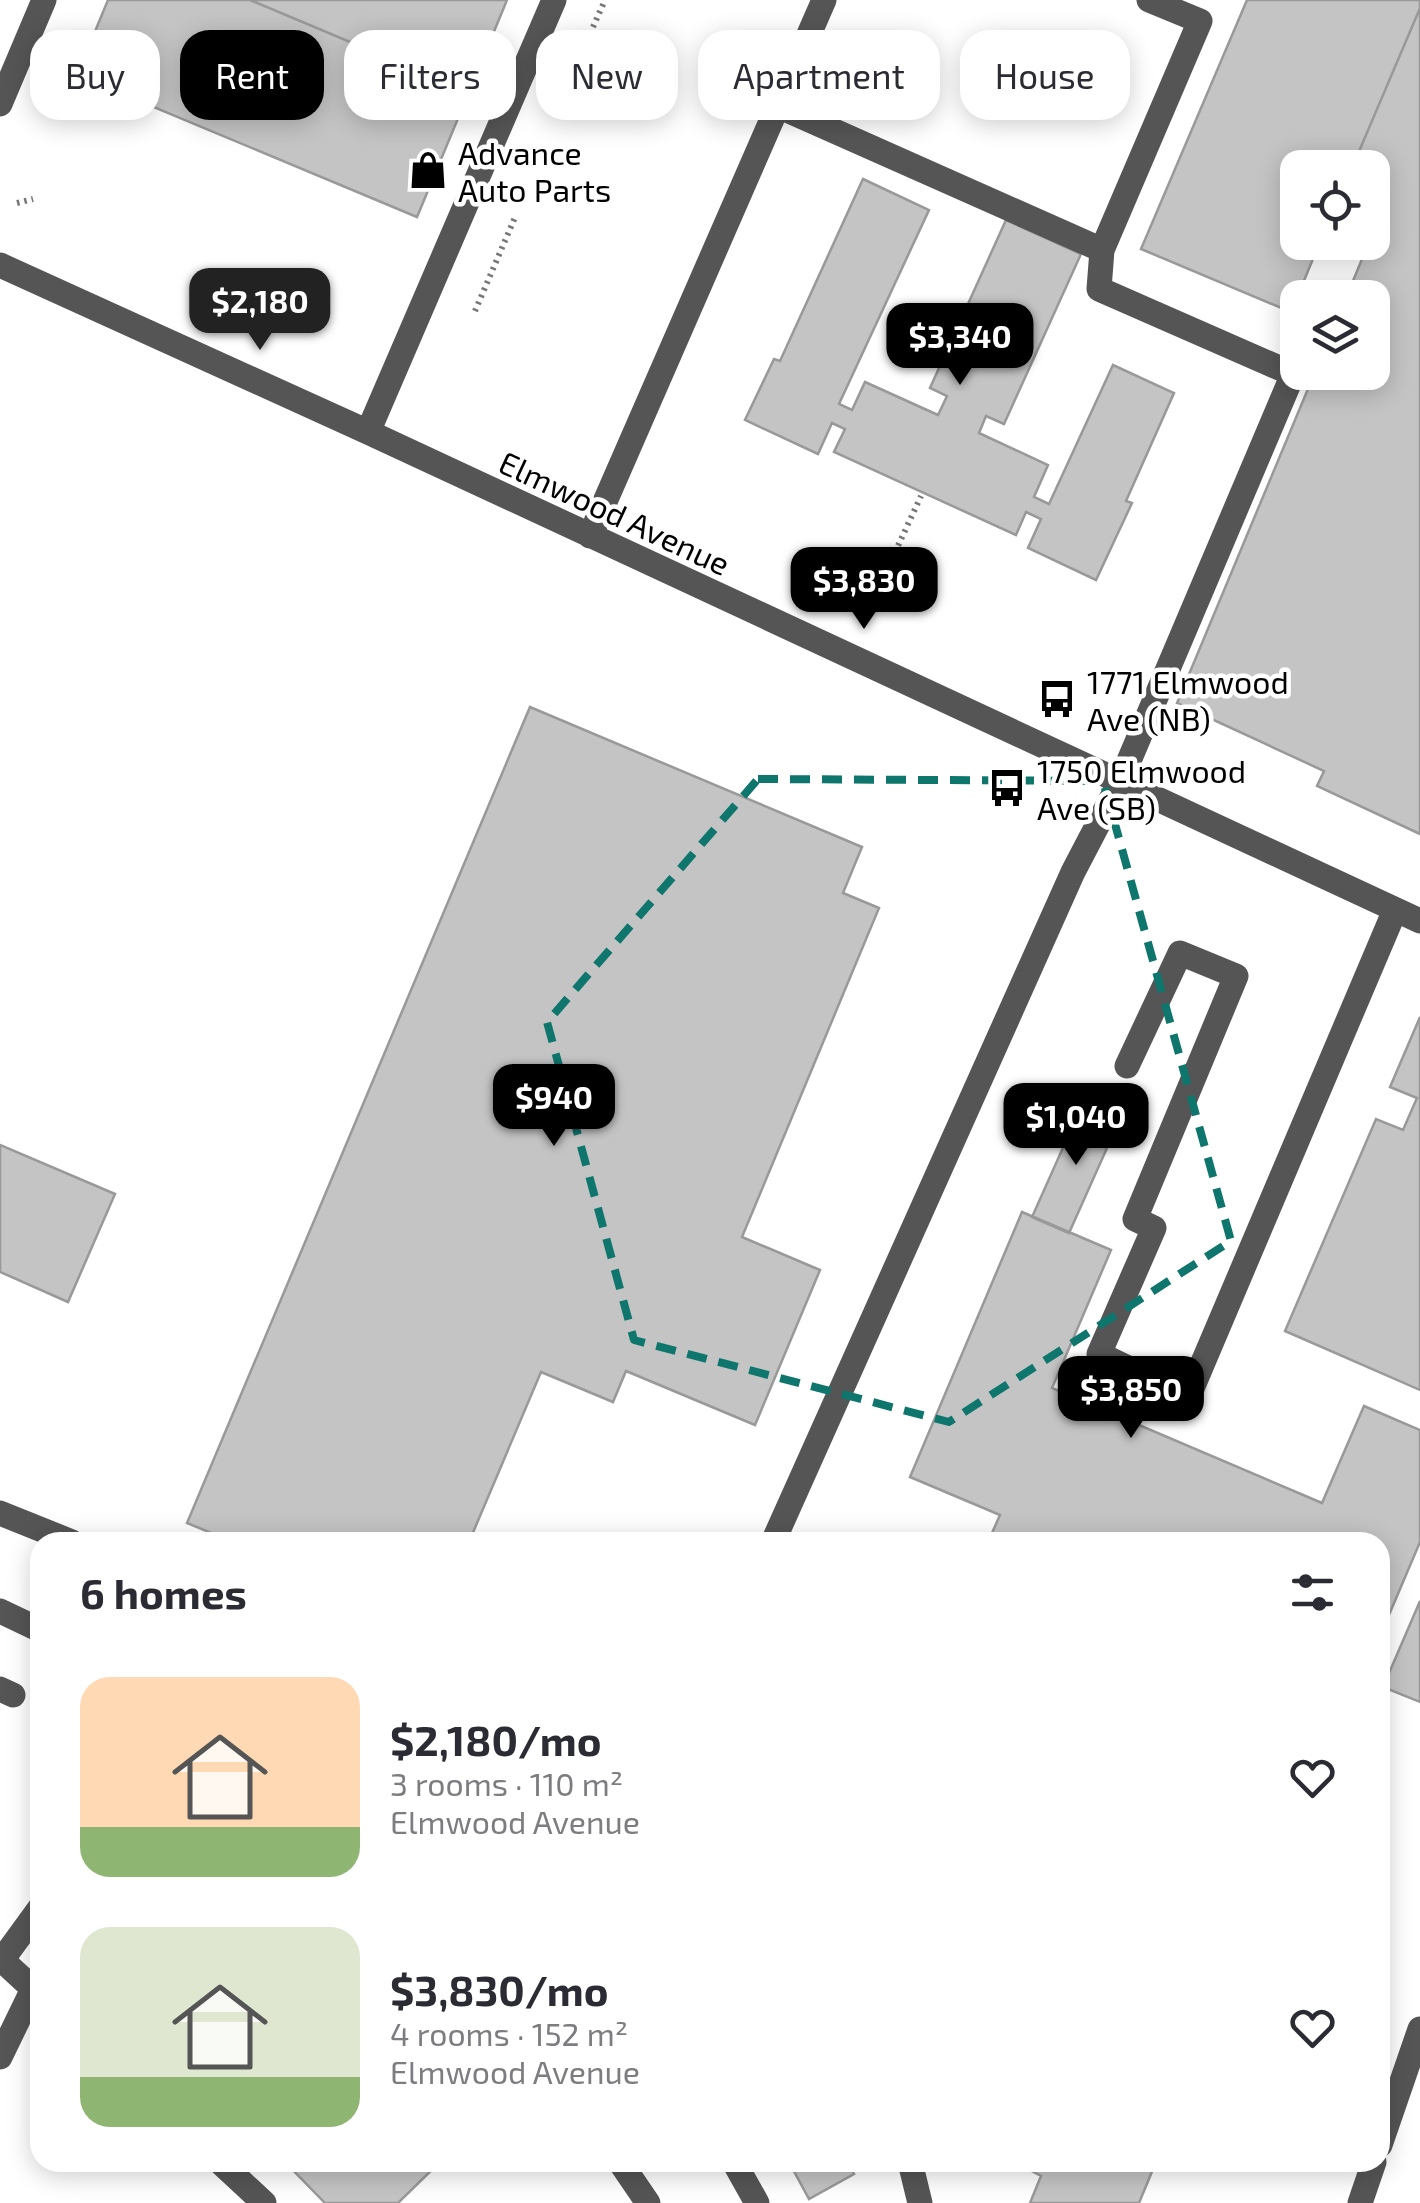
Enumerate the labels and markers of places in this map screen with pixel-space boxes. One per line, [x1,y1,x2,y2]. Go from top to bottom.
place label: Advance Auto Parts [458,133,611,208]
shop icon: Advance Auto Parts [407,149,449,191]
pin: $2,180 [179,268,341,353]
pin: $3,340 [879,303,1041,388]
pin: $3,830 [783,547,945,632]
place label: 1771 Elmwood Ave (NB) [1087,662,1289,737]
bus stop icon: 1771 Elmwood Ave (NB) [1036,678,1078,720]
place label: 1750 Elmwood Ave (SB) [1037,751,1246,826]
bus stop icon: 1750 Elmwood Ave (SB) [986,767,1028,809]
pin: $940 [495,1064,613,1149]
pin: $1,040 [995,1083,1157,1168]
pin: $3,850 [1050,1356,1212,1441]

